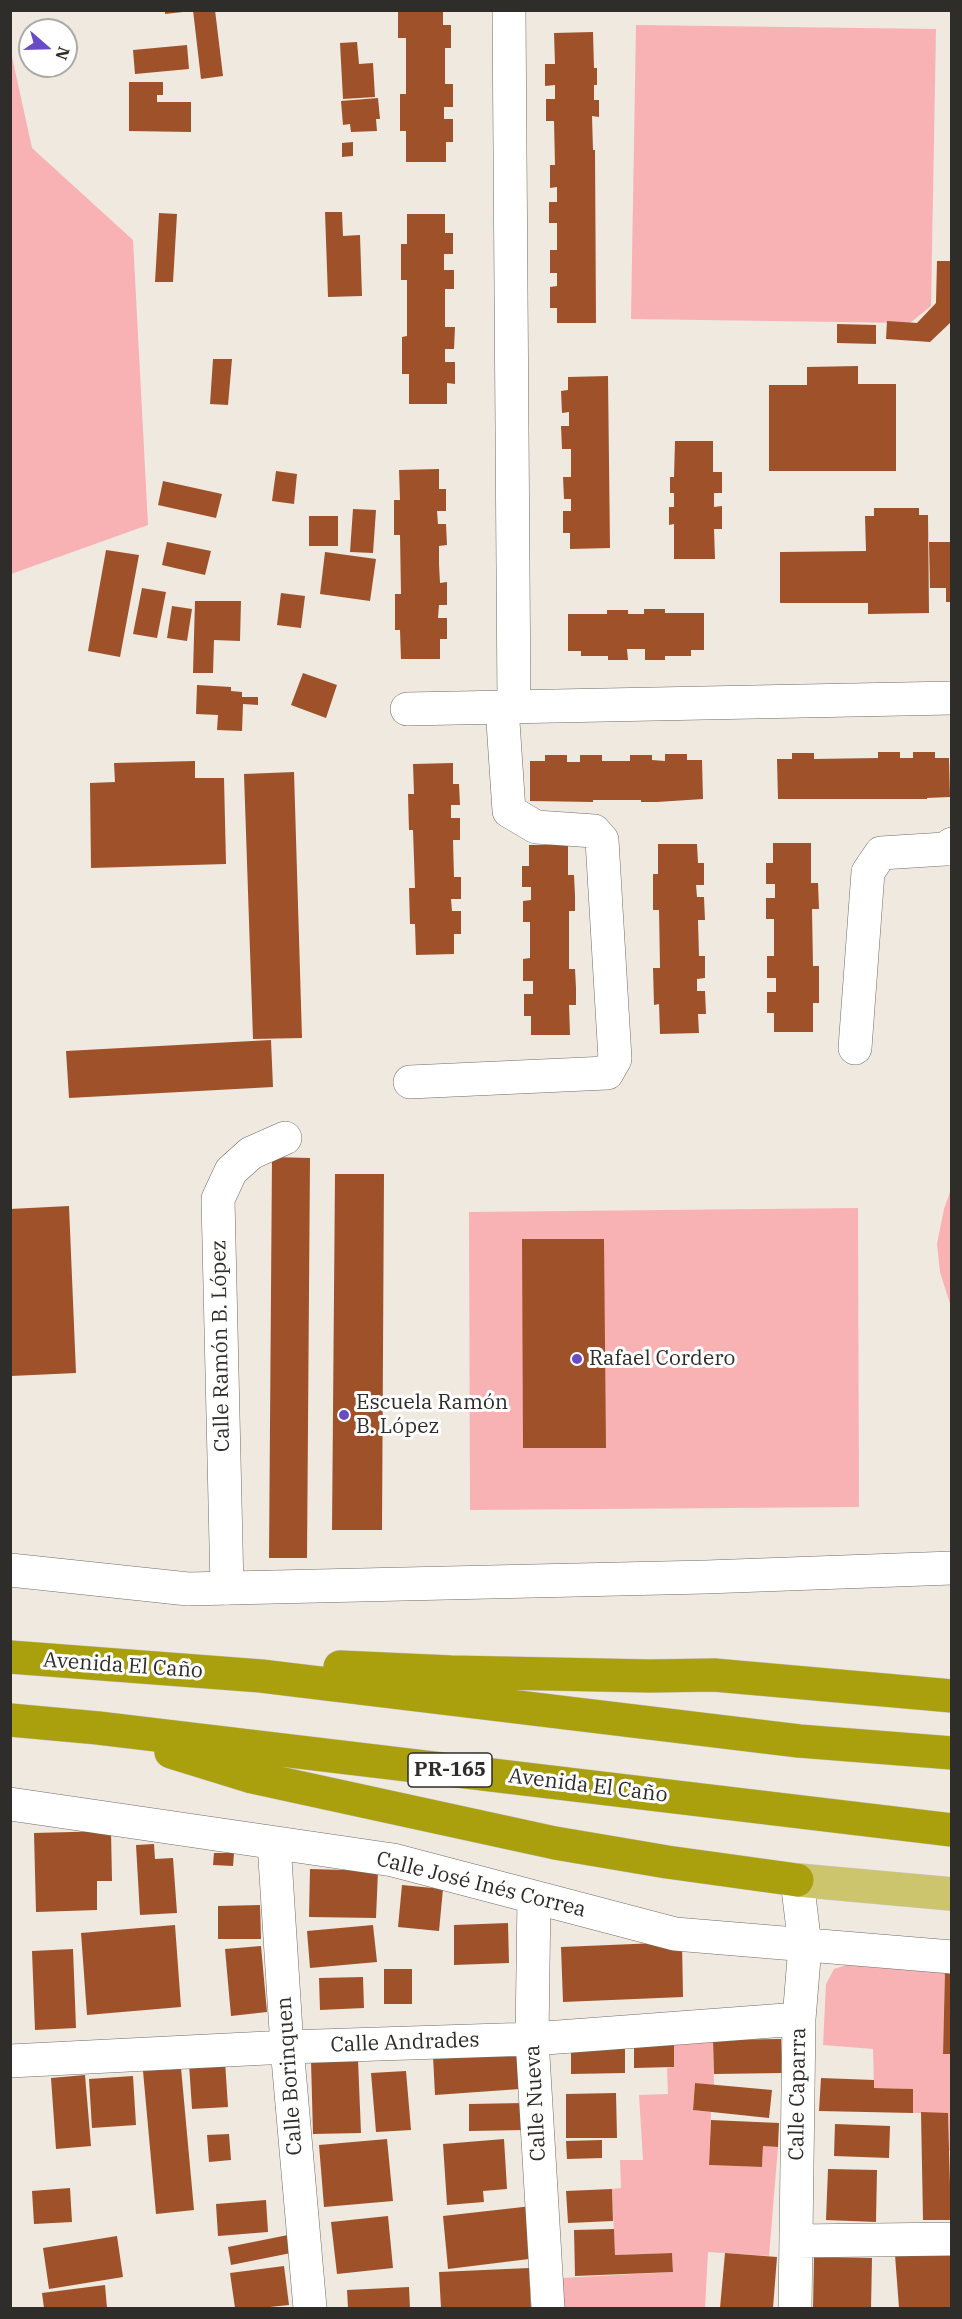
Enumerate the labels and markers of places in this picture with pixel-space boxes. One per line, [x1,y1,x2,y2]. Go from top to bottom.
place label: Rafael Cordero [589,1346,735,1372]
marker: Rafael Cordero [570,1352,584,1366]
place label: Escuela Ramón B. López [356,1390,508,1440]
marker: Escuela Ramón B. López [337,1408,351,1422]

